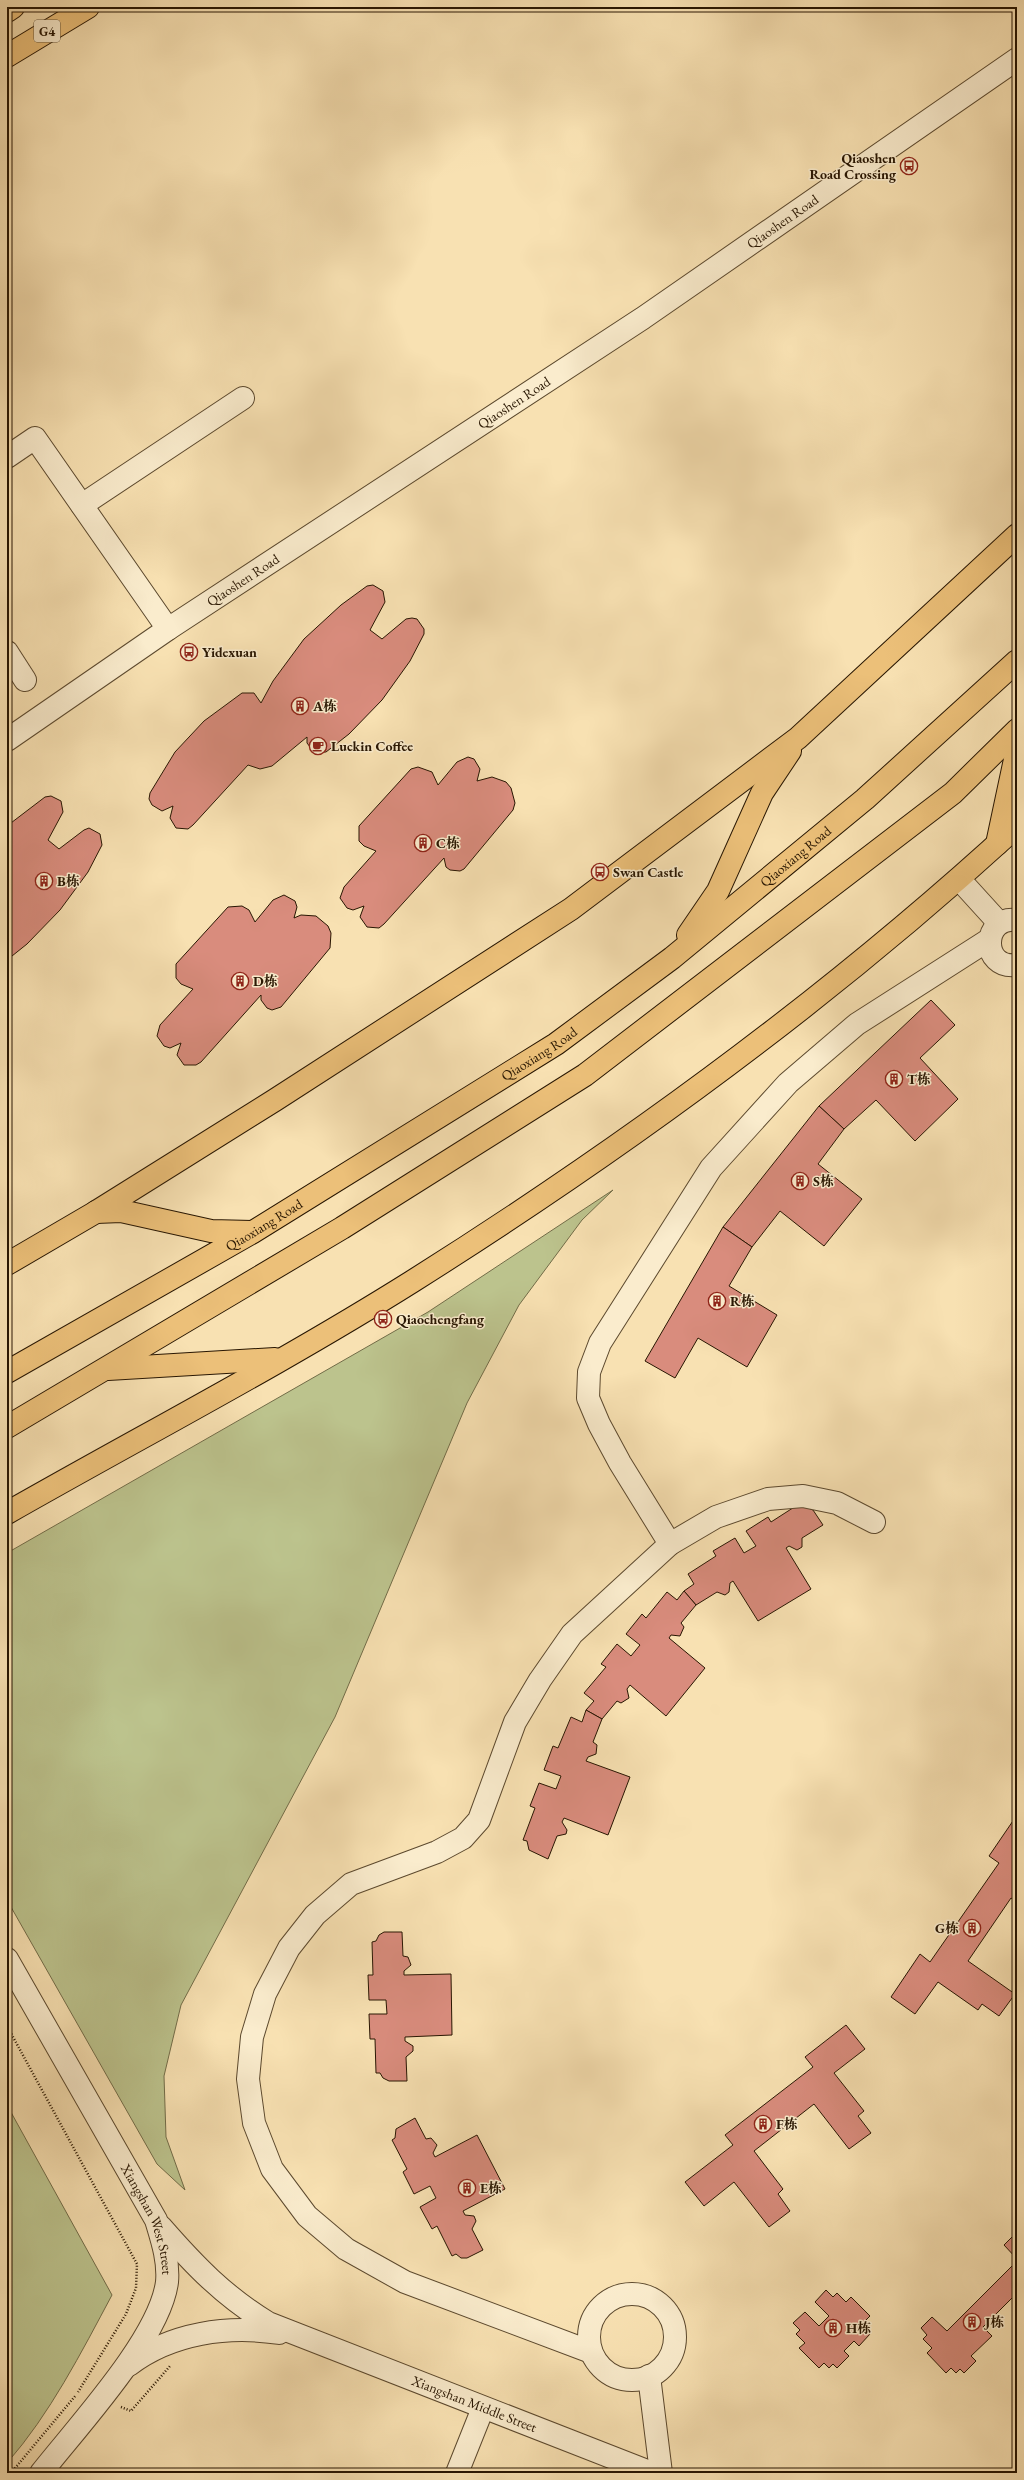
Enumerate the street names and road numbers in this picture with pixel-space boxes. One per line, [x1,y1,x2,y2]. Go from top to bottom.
road number: G4 [34,20,60,42]
street label: Qiaoshen Road [743,190,823,253]
street label: Qiaoshen Road [474,372,554,433]
street label: Qiaoshen Road [203,549,283,610]
street label: Qiaoxiang Road [756,821,835,891]
street label: Qiaoxiang Road [498,1022,581,1085]
street label: Qiaoxiang Road [222,1194,306,1255]
street label: Xiangshan West Street [116,2160,176,2276]
street label: Xiangshan Middle Street [408,2371,540,2436]

